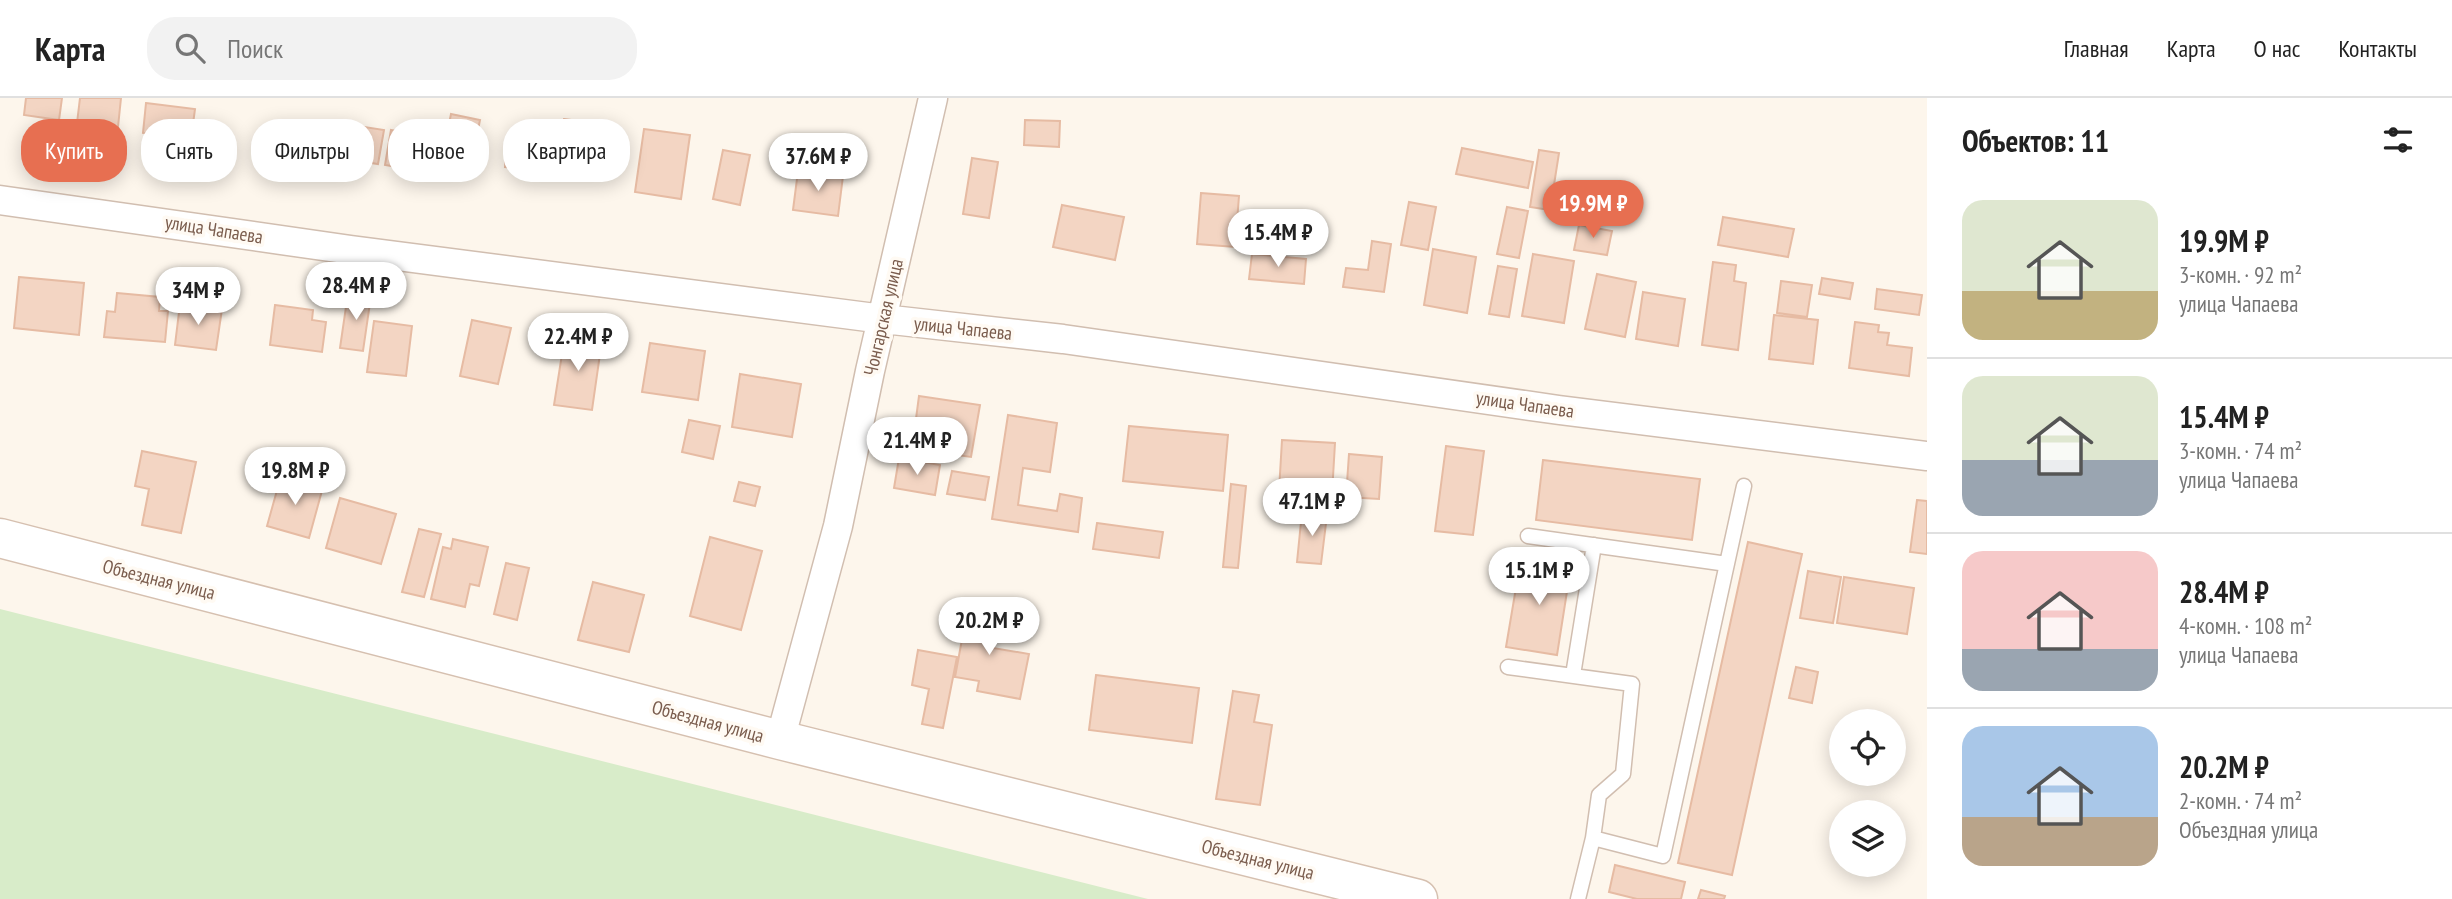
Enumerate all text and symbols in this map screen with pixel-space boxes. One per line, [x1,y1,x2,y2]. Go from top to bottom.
search box [147,17,637,80]
text: Карта [35,27,105,70]
icon: search [171,29,209,67]
text: Поиск [227,32,283,65]
text: Главная [2064,33,2129,64]
text: Карта [2167,33,2216,64]
text: О нас [2254,33,2300,64]
text: Контакты [2338,33,2417,64]
chip: Купить [21,119,127,182]
chip: Снять [141,119,237,182]
chip: Фильтры [251,119,374,182]
chip: Новое [388,119,489,182]
chip: Квартира [503,119,630,182]
text: Объектов: 11 [1962,121,2109,160]
icon: filters [2379,121,2417,159]
pin: 37.6M ₽ [753,134,883,193]
text: 37.6M ₽ [785,141,851,170]
pin: 19.9M ₽ [1528,180,1658,240]
text: 19.9M ₽ [1559,188,1627,217]
street label: улица Чапаева [163,209,265,249]
pin: 15.4M ₽ [1213,209,1343,269]
text: 15.4M ₽ [1244,217,1312,246]
text: 19.9M ₽ [2179,221,2269,260]
icon: home [2018,228,2102,312]
street label: Чонгарская улица [858,256,908,378]
text: 3-комн. · 92 m² [2179,260,2302,289]
pin: 28.4M ₽ [291,262,421,322]
pin: 34M ₽ [149,268,247,327]
text: 28.4M ₽ [322,270,390,299]
text: 34M ₽ [172,275,224,304]
text: улица Чапаева [2179,289,2299,318]
street label: улица Чапаева [913,311,1013,345]
pin: 22.4M ₽ [513,314,643,373]
text: 22.4M ₽ [544,321,612,350]
street label: улица Чапаева [1474,385,1576,423]
text: 15.4M ₽ [2179,397,2269,436]
icon: home [2018,404,2102,488]
pin: 21.4M ₽ [852,418,982,477]
text: 21.4M ₽ [883,425,951,454]
text: 3-комн. · 74 m² [2179,436,2302,465]
pin: 19.8M ₽ [230,448,360,507]
text: 19.8M ₽ [261,455,329,484]
text: улица Чапаева [2179,465,2299,494]
pin: 47.1M ₽ [1247,478,1377,538]
text: 47.1M ₽ [1279,486,1345,515]
pin: 15.1M ₽ [1474,547,1604,607]
street label: Объездная улица [100,553,218,605]
text: 15.1M ₽ [1505,555,1573,584]
text: 28.4M ₽ [2179,572,2269,611]
icon: home [2018,579,2102,663]
pin: 20.2M ₽ [924,598,1054,657]
text: 20.2M ₽ [955,605,1023,634]
text: 4-комн. · 108 m² [2179,611,2312,640]
text: улица Чапаева [2179,640,2299,669]
street label: Объездная улица [649,695,767,747]
map controls [1829,709,1906,877]
button: locate [1829,709,1906,786]
text: 20.2M ₽ [2179,747,2269,786]
icon: home [2018,754,2102,838]
text: 2-комн. · 74 m² [2179,786,2302,815]
button: layers [1829,800,1906,877]
text: Объездная улица [2179,815,2318,844]
street label: Объездная улица [1199,833,1317,885]

